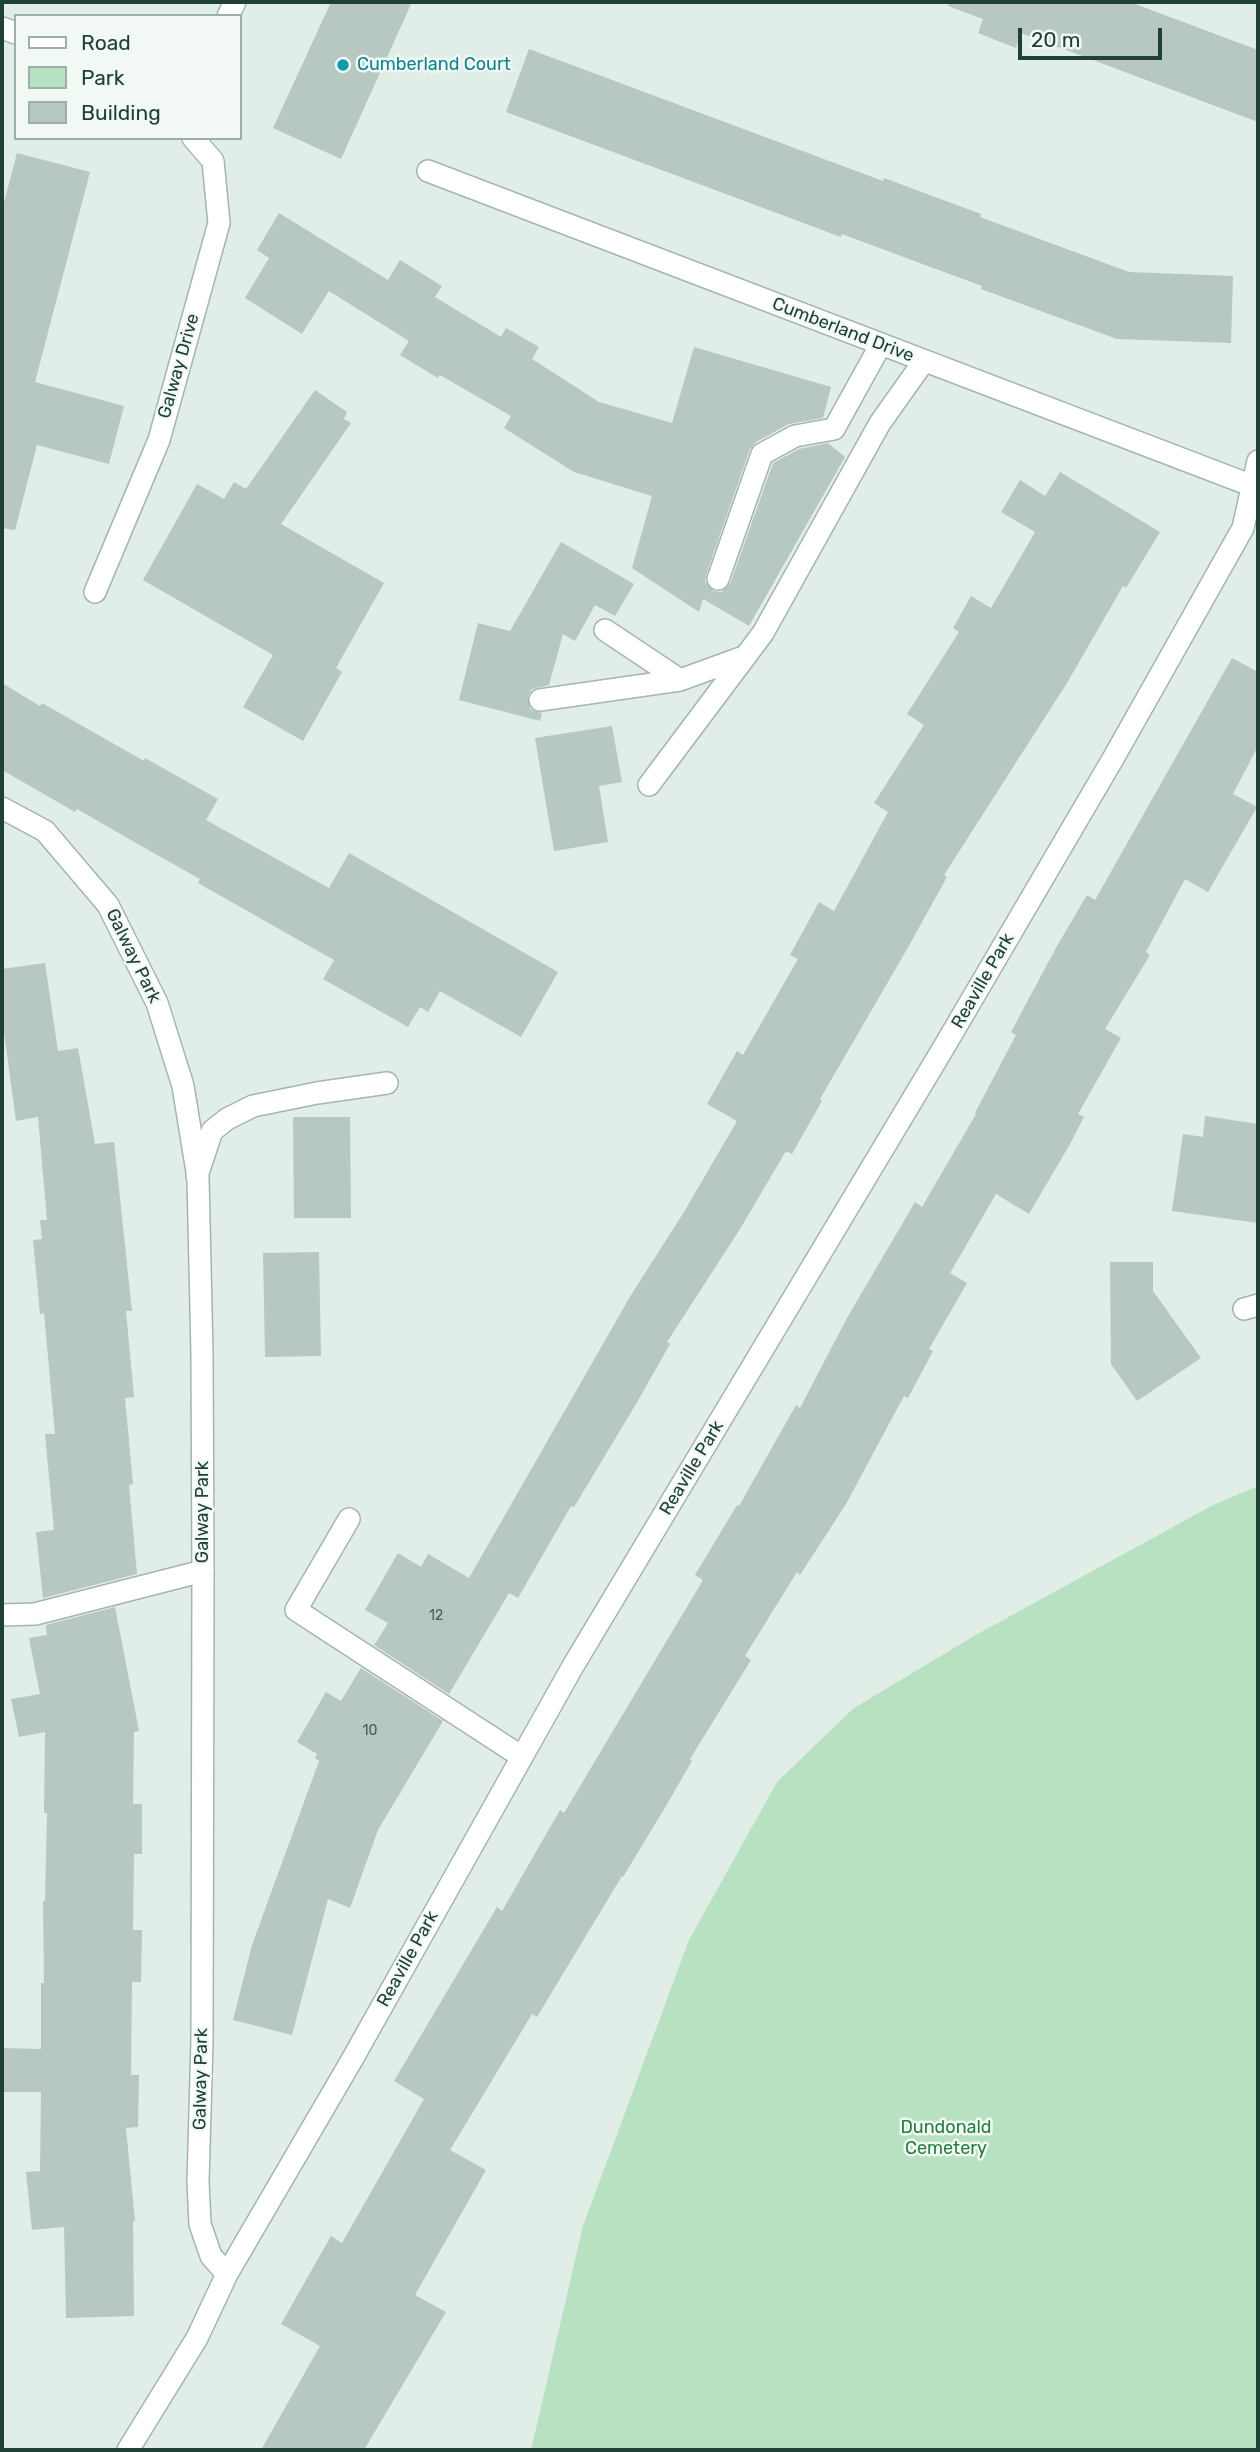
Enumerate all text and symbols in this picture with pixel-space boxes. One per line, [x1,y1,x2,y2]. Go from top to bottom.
legend [14,14,242,140]
scale bar [1022,14,1166,58]
text: 20 m [1031,27,1080,52]
text: Road [81,30,131,55]
place label: Cumberland Court [357,54,511,76]
marker: Cumberland Court [335,57,351,73]
text: Park [81,65,125,90]
text: Building [81,100,161,125]
street label: Cumberland Drive [769,293,917,367]
street label: Galway Drive [154,311,204,421]
street label: Galway Park [101,905,165,1007]
street label: Reaville Park [947,929,1019,1033]
street label: Reaville Park [655,1417,729,1519]
street label: Galway Park [192,1461,214,1563]
house number: 12 [429,1608,443,1624]
house number: 10 [363,1723,377,1739]
street label: Reaville Park [373,1907,443,2011]
street label: Galway Park [189,2028,213,2130]
park label: Dundonald Cemetery [900,2117,992,2160]

